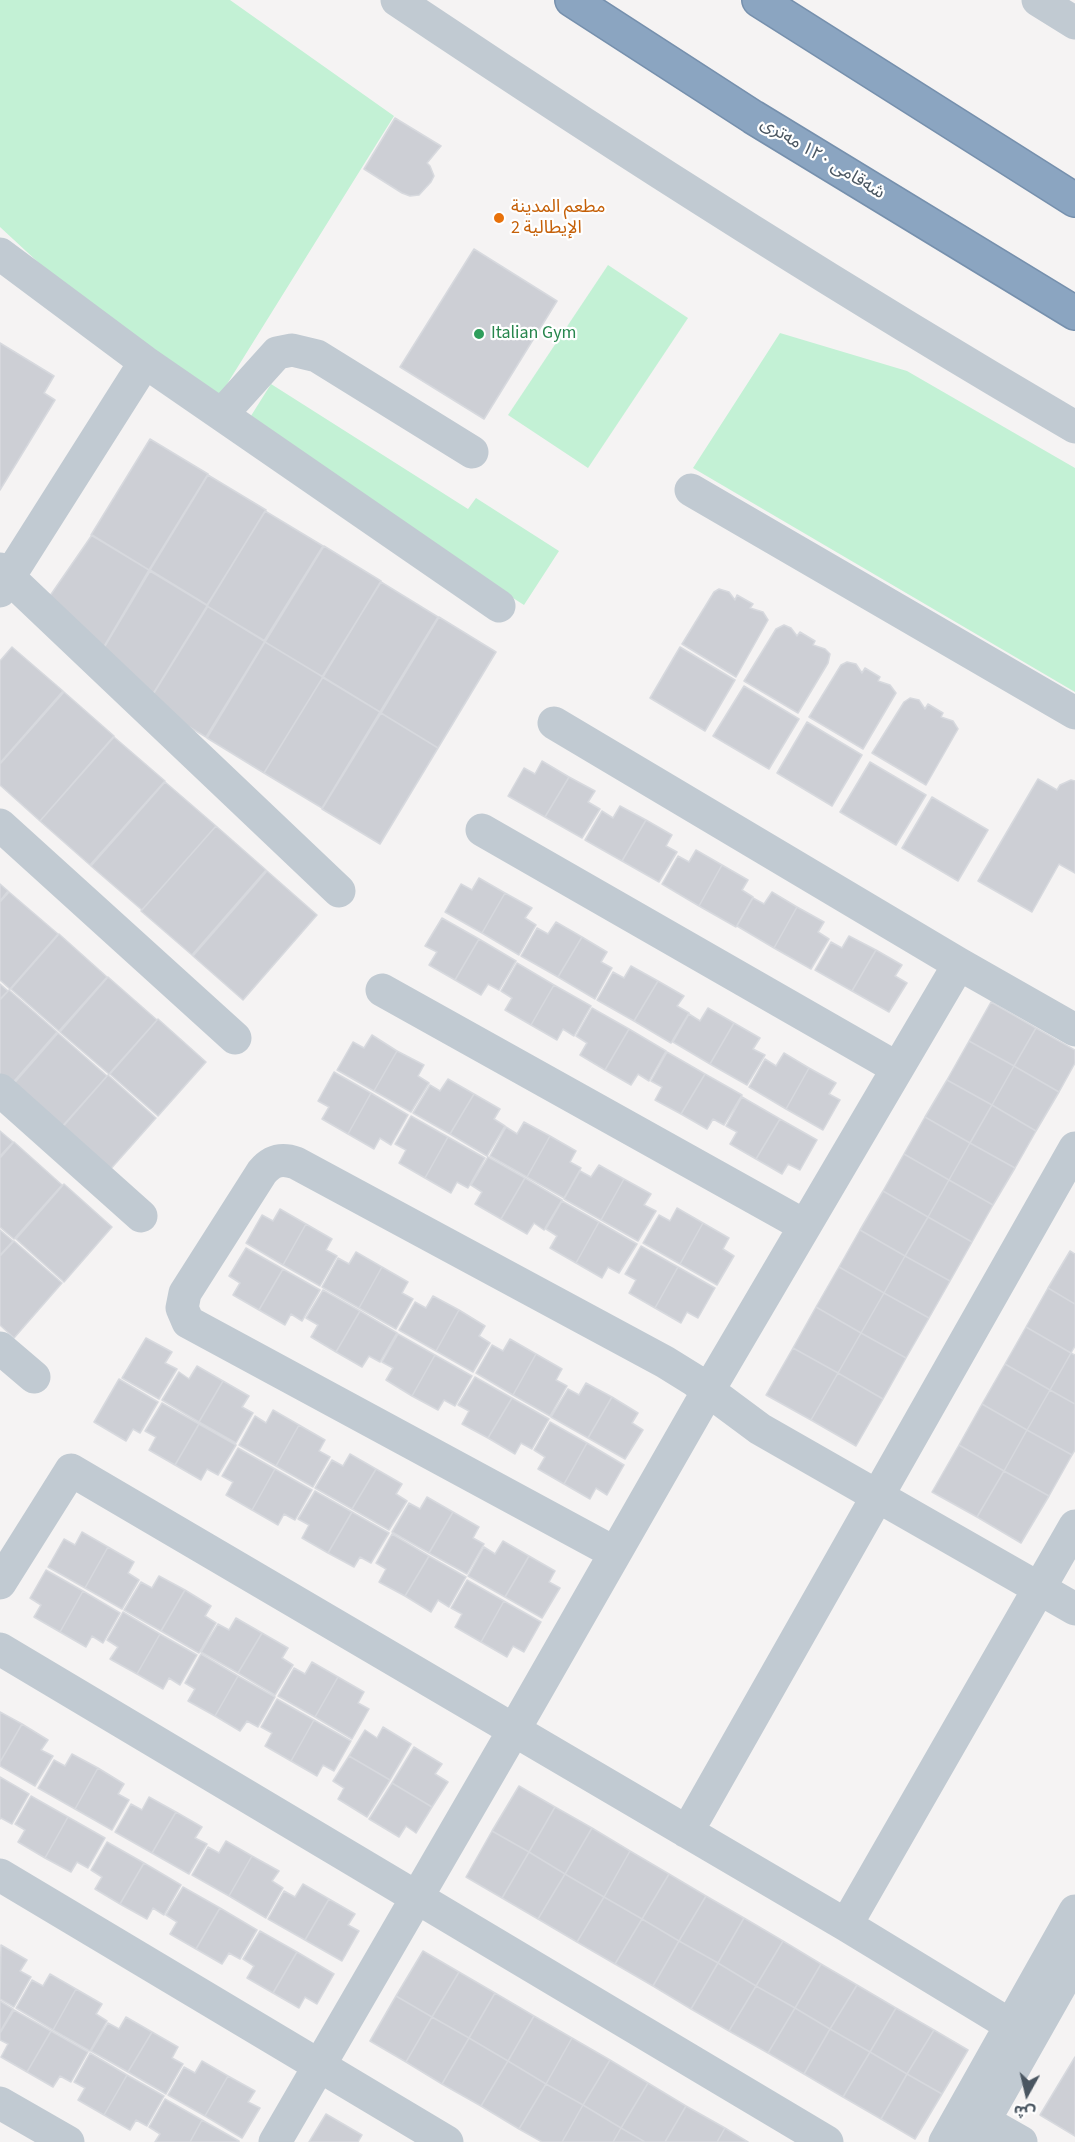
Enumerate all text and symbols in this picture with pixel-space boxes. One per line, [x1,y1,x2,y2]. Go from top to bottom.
street label: شەقامی ١٢٠ مەتری [756,113,888,205]
place label: مطعم المدينة الإيطالية 2 [511,197,606,240]
marker: مطعم المدينة الإيطالية 2 [492,211,506,225]
place label: Italian Gym [491,323,576,345]
marker: Italian Gym [472,327,486,341]
north arrow [997,2064,1057,2124]
text: ش [1012,2099,1037,2124]

